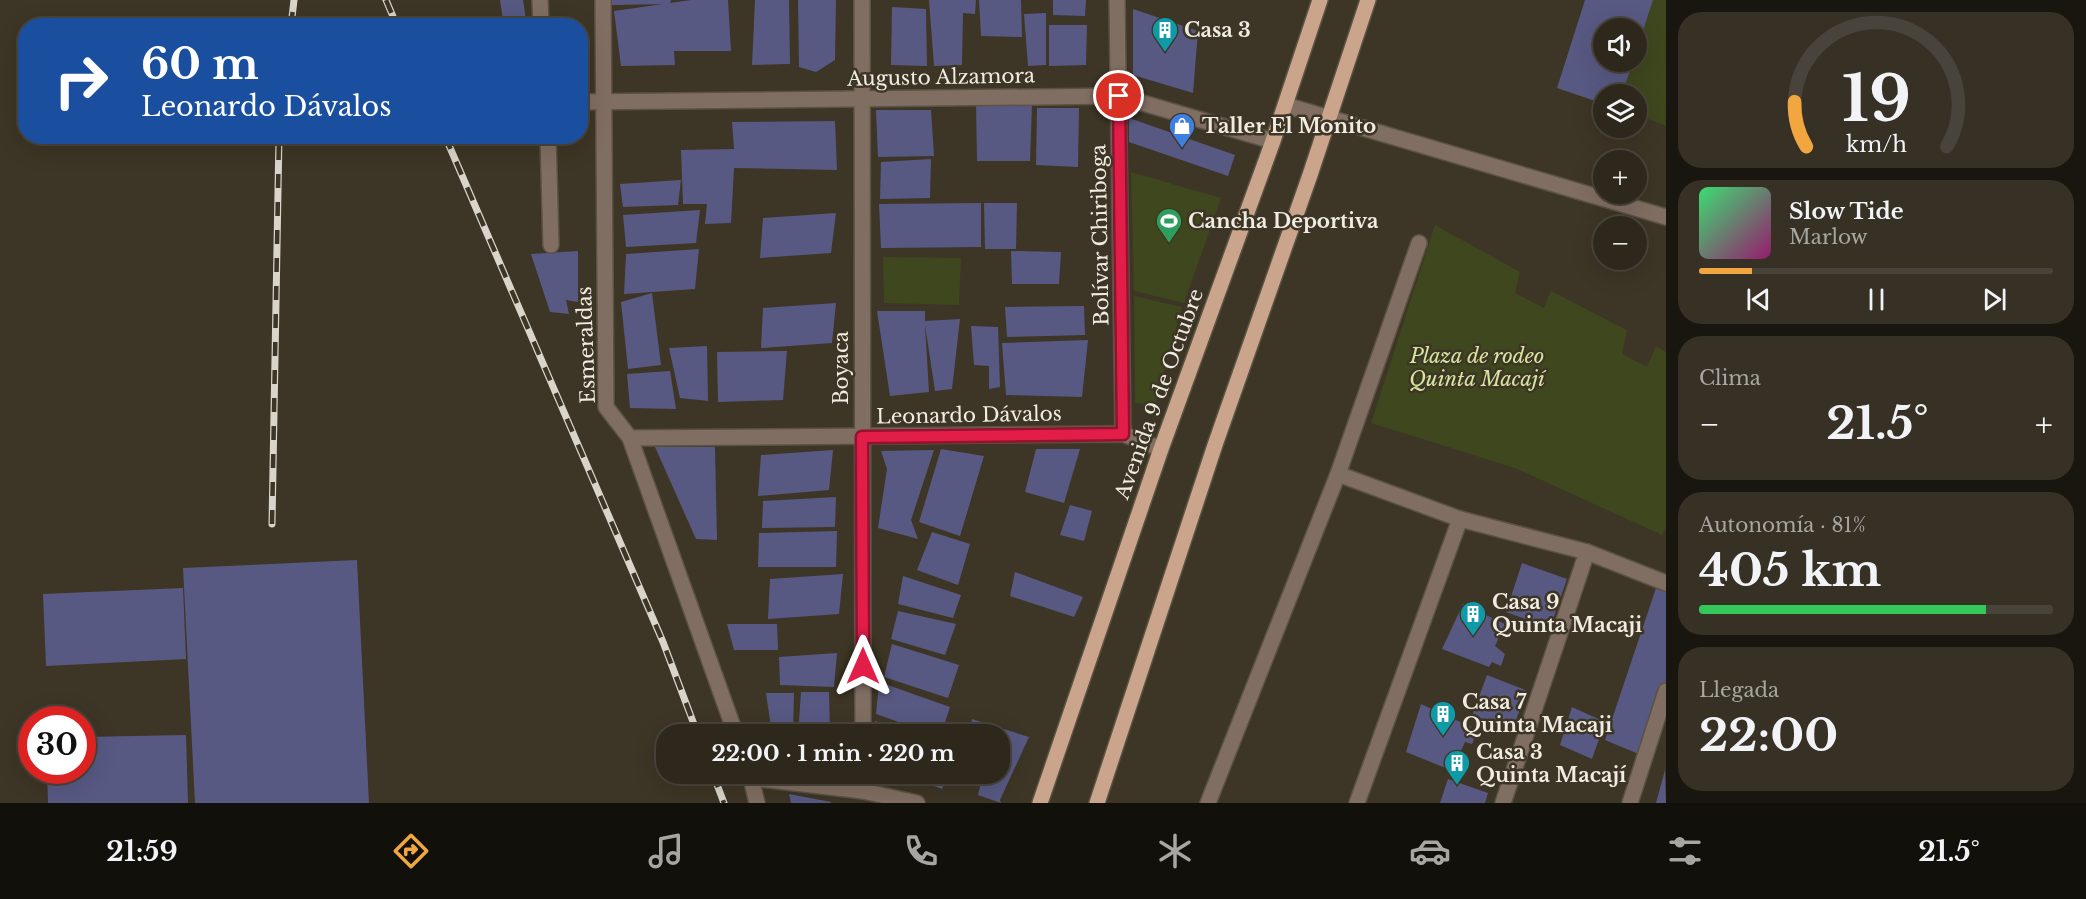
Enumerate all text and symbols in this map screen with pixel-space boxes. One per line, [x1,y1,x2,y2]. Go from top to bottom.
building icon: Casa 3 [1150,15,1180,53]
place label: Casa 3 [1184,18,1251,42]
map controls [1593,18,1647,270]
button: sound [1593,18,1647,72]
text: 60 m [141,38,259,90]
icon: right [42,42,120,120]
text: 19 [1841,60,1911,138]
street label: Augusto Alzamora [846,63,1036,91]
pin [1093,70,1144,121]
icon: arrive [1102,79,1135,112]
button: layers [1593,84,1647,138]
text: Leonardo Dávalos [141,90,392,123]
shop icon: Taller El Monito [1167,111,1197,149]
place label: Taller El Monito [1202,114,1376,138]
text: km/h [1846,131,1907,158]
street label: Bolívar Chiriboga [1086,143,1114,326]
button: + [1593,150,1647,204]
text: Slow Tide [1789,198,1904,225]
sports icon: Cancha Deportiva [1154,206,1184,244]
place label: Cancha Deportiva [1188,209,1379,233]
button: − [1593,216,1647,270]
text: Marlow [1789,225,1868,249]
icon: previous [1742,283,1775,316]
icon: pause [1860,283,1893,316]
icon: next [1978,283,2011,316]
street label: Esmeraldas [572,286,600,404]
street label: Avenida 9 de Octubre [1109,286,1208,503]
street label: Boyaca [829,330,853,405]
park label: Plaza de rodeo Quinta Macají [1409,344,1547,391]
text: Clima [1699,366,1761,390]
text: 21.5° [1826,395,1929,451]
street label: Leonardo Dávalos [876,401,1062,429]
text: − [1699,404,1720,445]
text: + [2035,404,2053,445]
text: Autonomía · 81% [1699,513,1866,537]
text: 405 km [1699,542,1881,598]
place label: Casa 9 Quinta Macaji [1492,590,1642,637]
building icon: Casa 9 Quinta Macaji [1458,599,1488,637]
position arrow [831,634,895,698]
text: Llegada [1699,678,1779,702]
place label: Casa 7 Quinta Macaji [1462,690,1612,737]
building icon: Casa 7 Quinta Macaji [1428,699,1458,737]
speed limit sign: 30 [18,706,96,784]
text: 22:00 [1699,707,1838,763]
text: 22:00 · 1 min · 220 m [711,740,955,767]
place label: Casa 3 Quinta Macají [1476,740,1627,787]
building icon: Casa 3 Quinta Macají [1442,748,1472,786]
icon: directions [390,830,432,872]
icon: music [645,830,687,872]
icon: phone [900,830,942,872]
icon: climate [1154,830,1196,872]
icon: car [1409,830,1451,872]
icon: filters [1664,830,1706,872]
text: 21:59 [106,835,178,868]
text: 21.5° [1918,835,1980,868]

